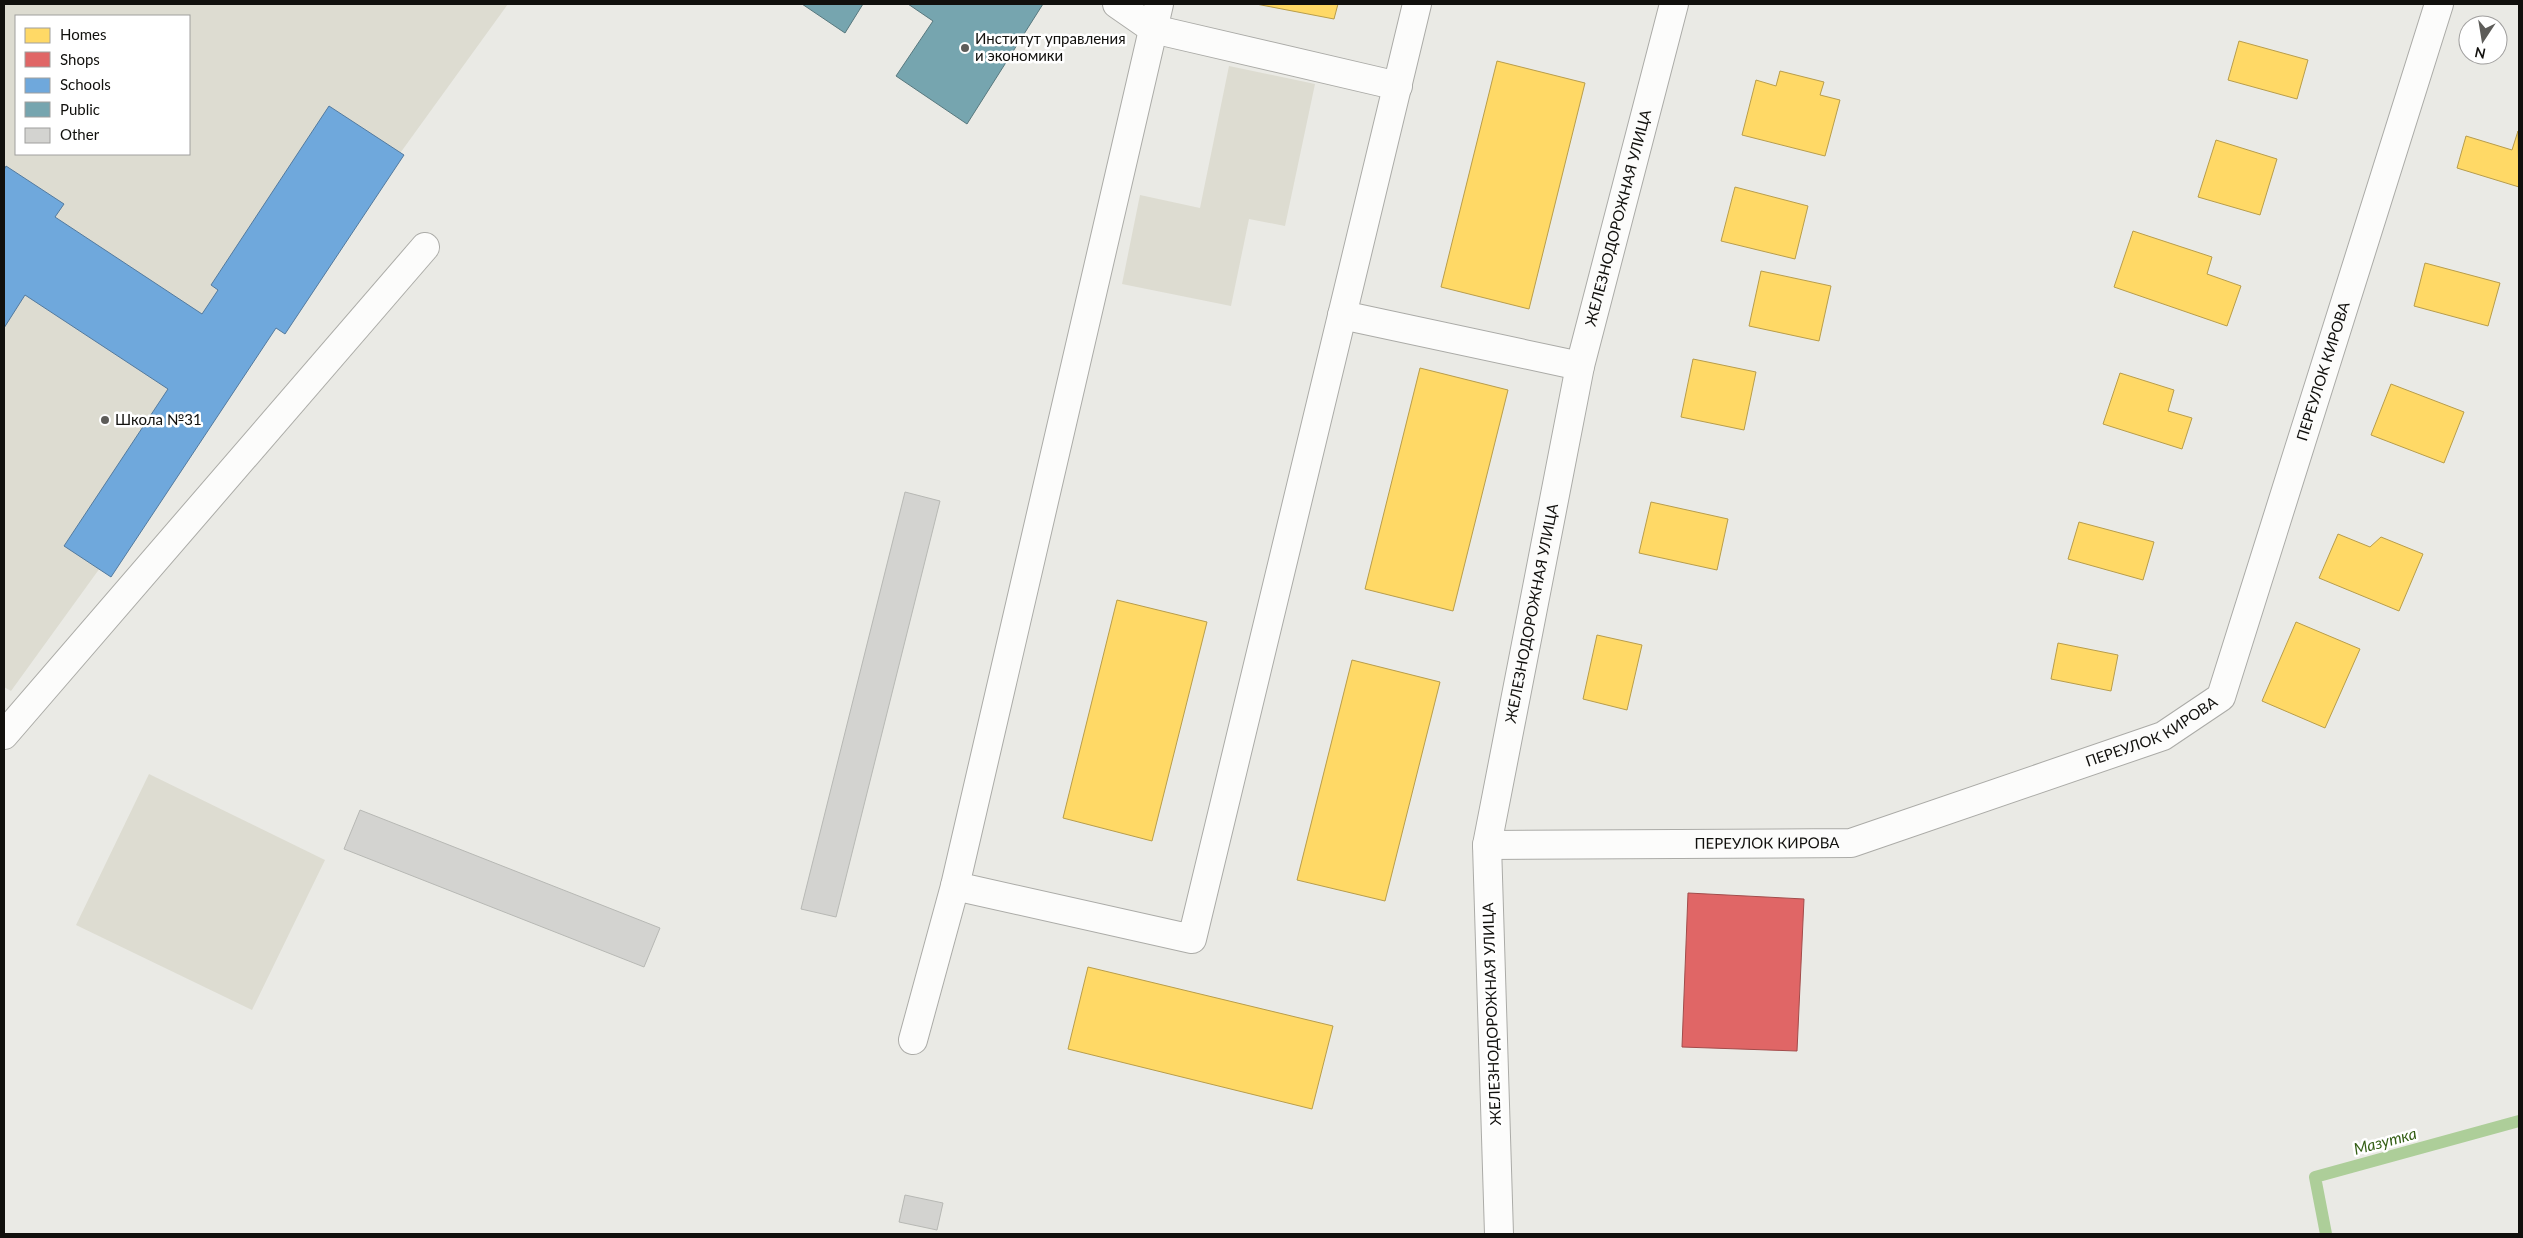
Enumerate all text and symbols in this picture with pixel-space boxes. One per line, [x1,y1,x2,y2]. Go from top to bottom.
legend [15,15,190,155]
north arrow [2458,15,2508,65]
text: Homes [60,25,106,43]
place label: Институт управления и экономики [975,29,1126,64]
marker: Институт управления и экономики [959,42,971,54]
text: N [2473,44,2487,63]
text: Shops [60,50,100,68]
text: Schools [60,75,111,93]
text: Public [60,100,100,118]
street label: ЖЕЛЕЗНОДОРОЖНАЯ УЛИЦА [1581,107,1654,328]
text: Other [60,125,100,143]
street label: ПЕРЕУЛОК КИРОВА [2292,299,2353,443]
place label: Школа №31 [115,410,202,428]
marker: Школа №31 [99,414,111,426]
street label: ЖЕЛЕЗНОДОРОЖНАЯ УЛИЦА [1501,501,1561,725]
street label: ПЕРЕУЛОК КИРОВА [2083,692,2221,770]
street label: ПЕРЕУЛОК КИРОВА [1694,833,1840,852]
street label: ЖЕЛЕЗНОДОРОЖНАЯ УЛИЦА [1478,901,1504,1126]
water label: Мазутка [2351,1123,2418,1158]

